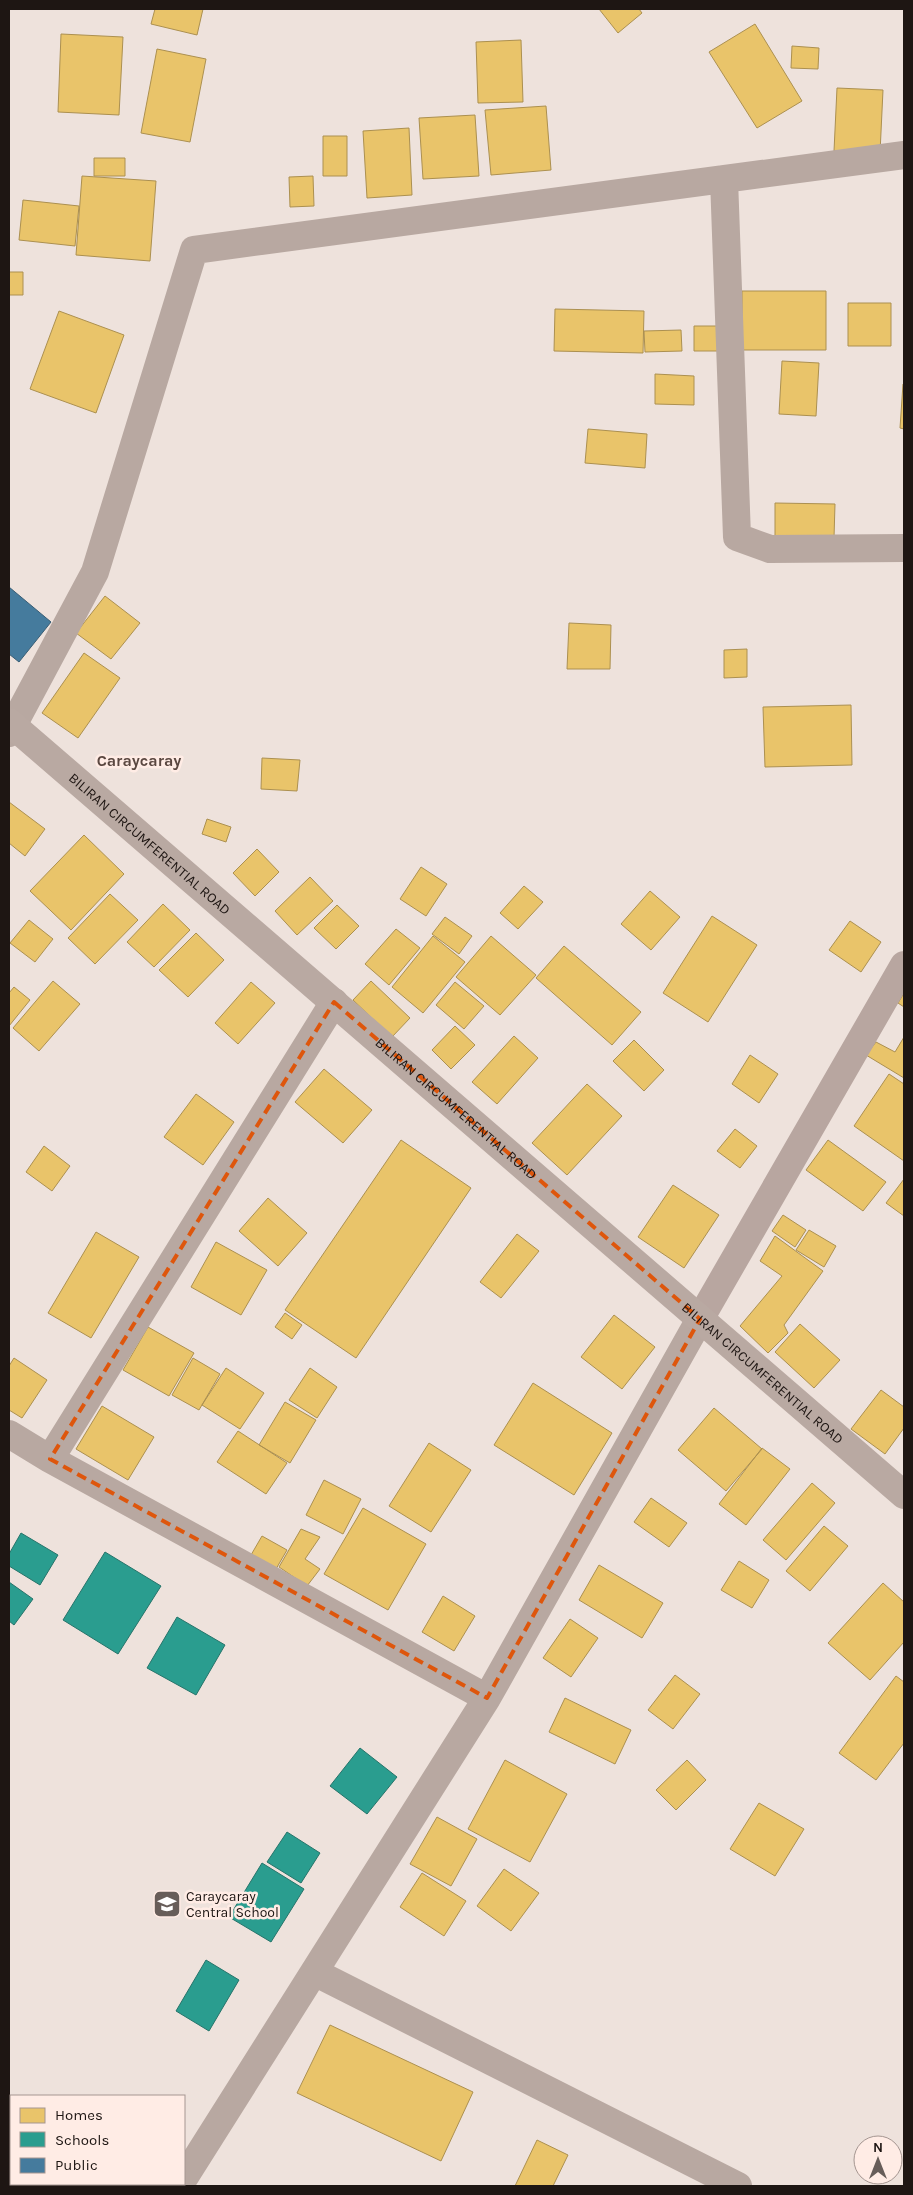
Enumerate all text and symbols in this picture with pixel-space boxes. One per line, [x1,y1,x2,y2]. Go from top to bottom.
district label: Caraycaray [97,751,181,770]
street label: BILIRAN CIRCUMFERENTIAL ROAD [65,769,234,918]
street label: BILIRAN CIRCUMFERENTIAL ROAD [372,1034,540,1183]
street label: BILIRAN CIRCUMFERENTIAL ROAD [678,1299,847,1448]
place label: Caraycaray Central School [186,1888,279,1921]
school or university icon: Caraycaray Central School [152,1889,182,1919]
legend [10,2095,185,2185]
text: Homes [55,2106,103,2124]
text: Schools [55,2131,109,2149]
north arrow [853,2135,903,2185]
text: N [873,2139,883,2156]
text: Public [55,2156,98,2174]

